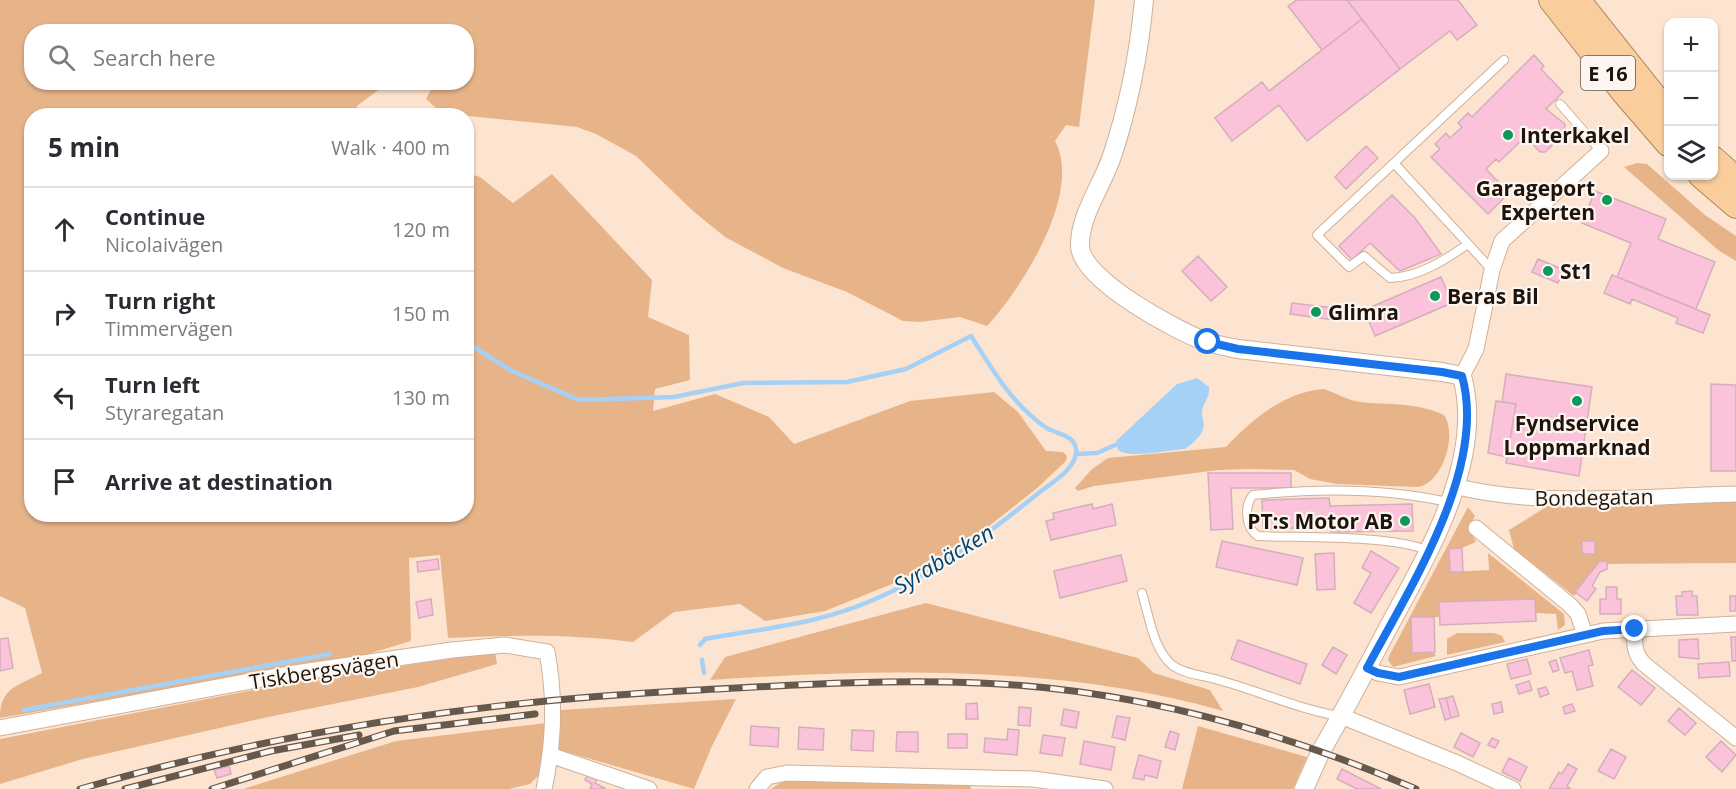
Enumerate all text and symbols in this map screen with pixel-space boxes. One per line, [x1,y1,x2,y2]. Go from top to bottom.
map controls [1664,18,1718,180]
button: + [1664,18,1718,72]
search box [24,24,474,90]
icon: search [45,41,78,74]
text: Search here [93,42,216,72]
road number: E 16 [1581,56,1635,90]
button: − [1664,72,1718,126]
place label: Interkakel [1520,121,1629,149]
button: layers [1664,126,1718,180]
marker: Interkakel [1501,128,1515,142]
text: 5 min [48,129,120,165]
text: Walk · 400 m [331,134,450,161]
place label: Garageport Experten [1476,174,1595,226]
marker: Garageport Experten [1600,193,1614,207]
text: Continue [105,201,205,231]
icon: ahead [48,213,81,246]
text: 120 m [392,216,450,243]
text: Nicolaivägen [105,231,223,258]
place label: St1 [1560,257,1593,285]
marker: St1 [1541,264,1555,278]
place label: Beras Bil [1447,282,1539,310]
text: Turn right [105,285,216,315]
marker: Beras Bil [1428,289,1442,303]
icon: right [48,297,81,330]
place label: Glimra [1328,298,1399,326]
text: 150 m [392,300,450,327]
marker: Glimra [1309,305,1323,319]
text: Timmervägen [105,315,233,342]
route start [1194,328,1220,354]
text: Turn left [105,369,200,399]
icon: left [48,381,81,414]
text: 130 m [392,384,450,411]
marker: Fyndservice Loppmarknad [1570,394,1584,408]
text: Styraregatan [105,399,224,426]
place label: Fyndservice Loppmarknad [1503,409,1651,461]
icon: arrive [48,465,81,498]
text: Arrive at destination [105,466,333,496]
street label: Bondegatan [1534,482,1654,512]
place label: PT:s Motor AB [1247,507,1393,535]
marker: PT:s Motor AB [1398,514,1412,528]
water label: Syrabäcken [887,516,999,600]
route end [1621,615,1647,641]
street label: Tiskbergsvägen [247,644,401,696]

